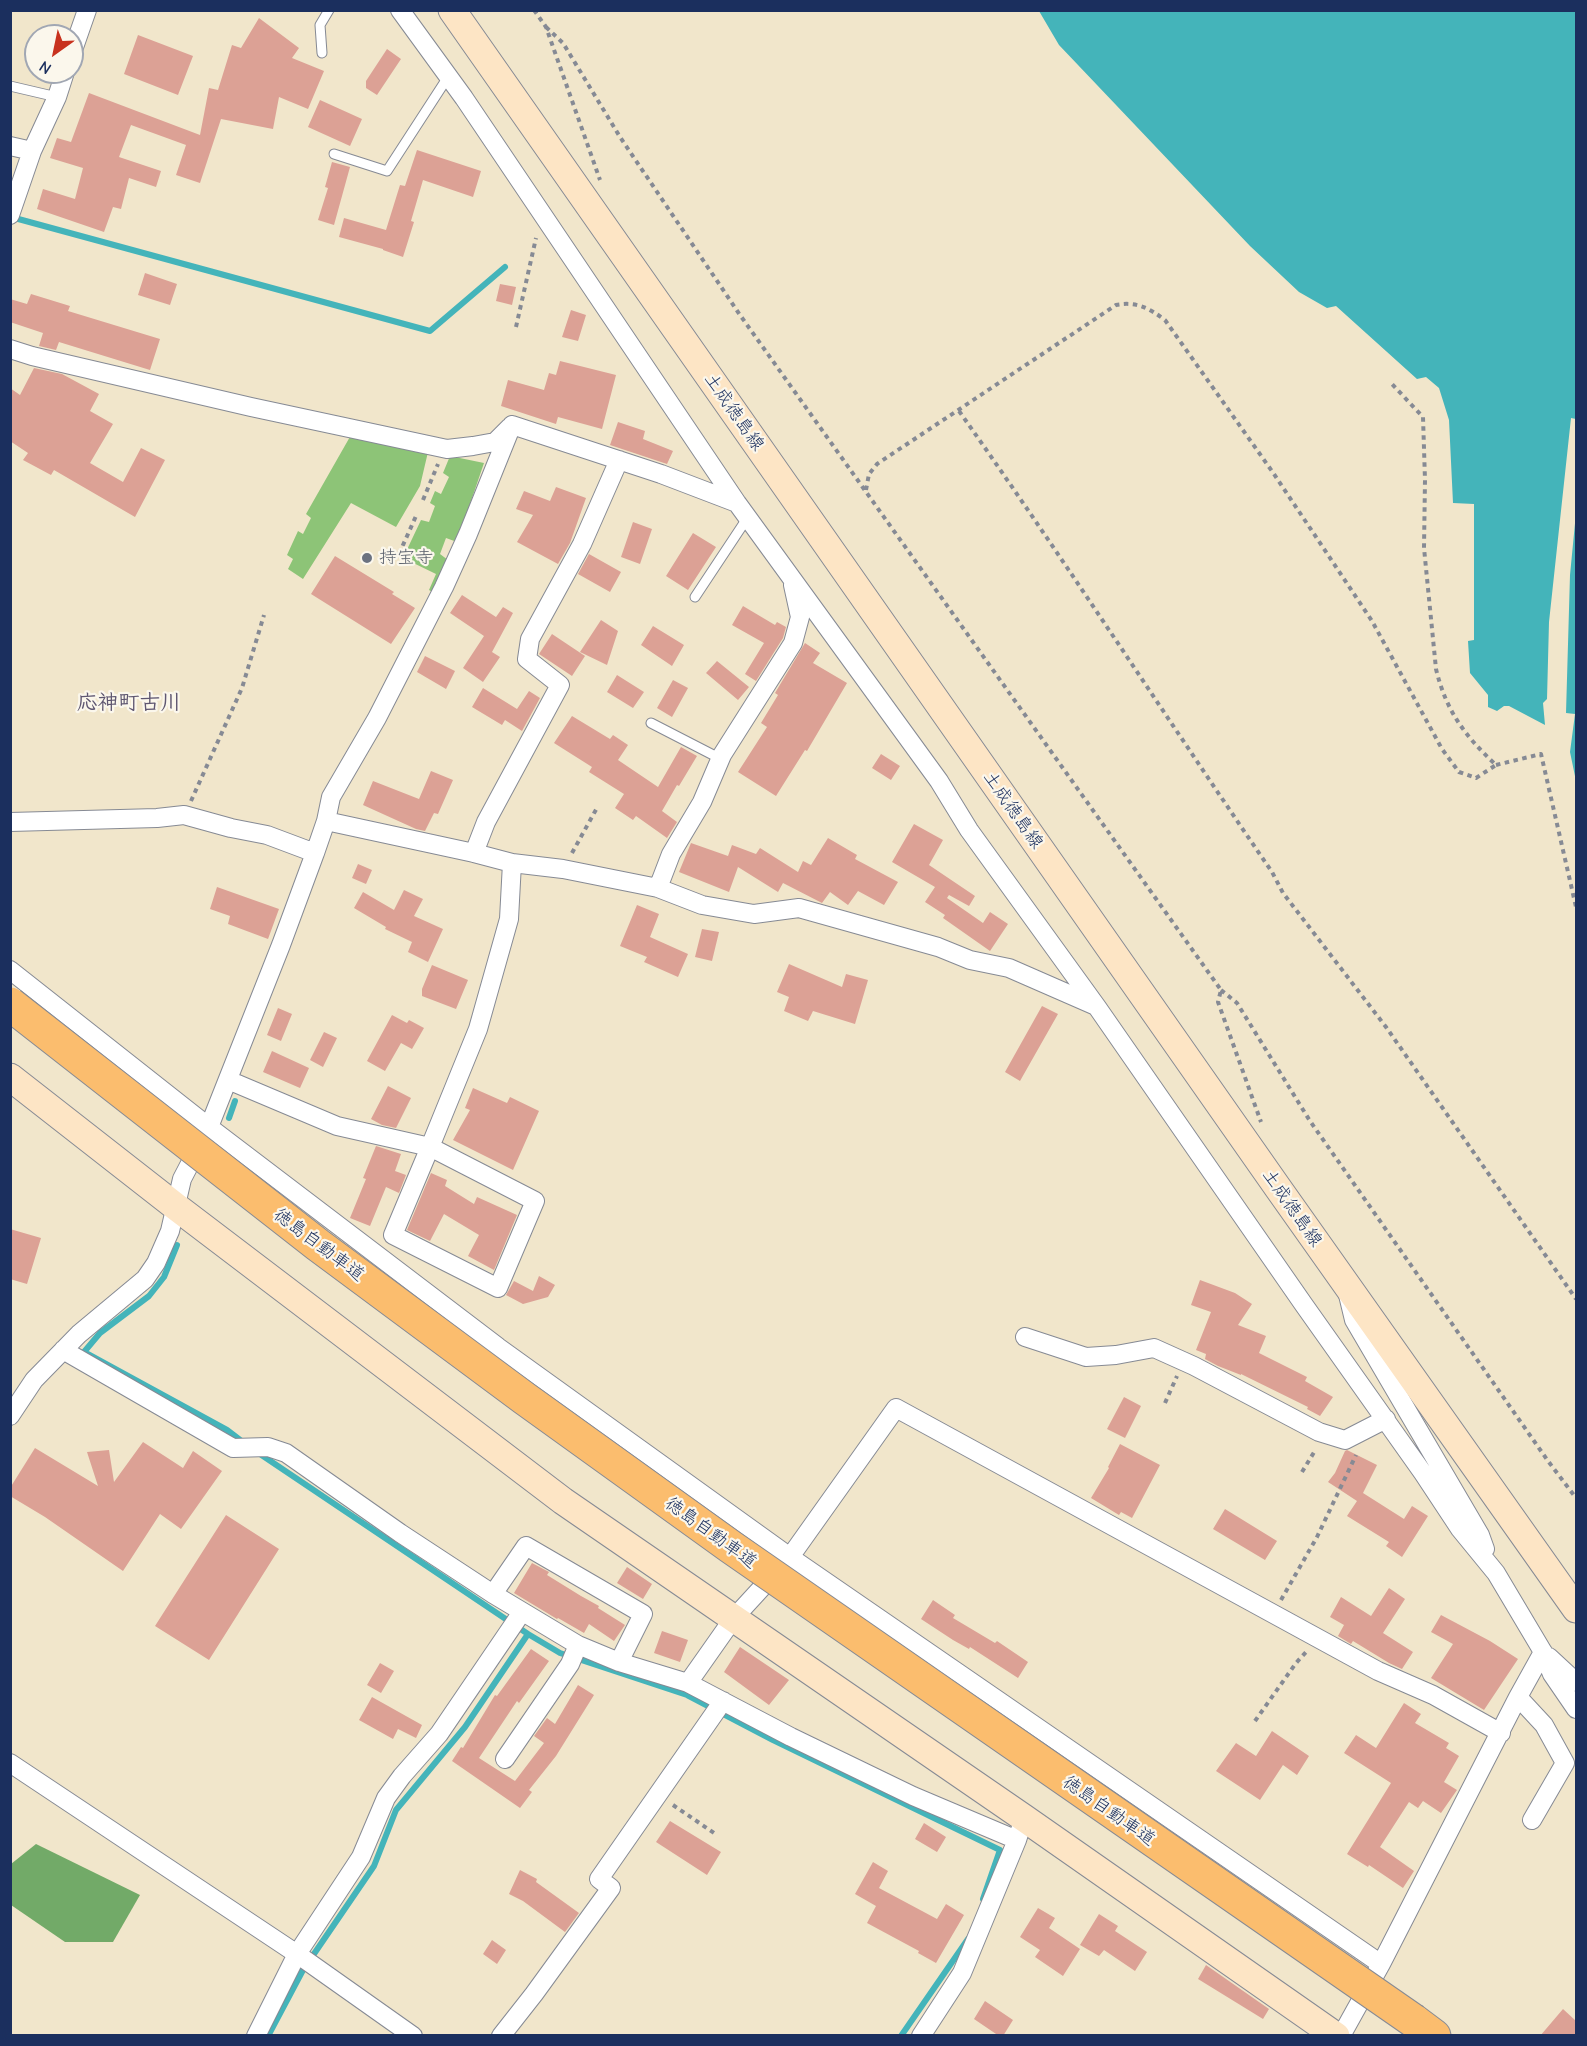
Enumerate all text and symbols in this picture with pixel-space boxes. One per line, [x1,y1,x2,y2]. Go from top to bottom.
north arrow [24,24,84,84]
text: N [36,57,55,78]
street label: 土成徳島線 [699,369,769,455]
place label: 持宝寺 [379,547,433,569]
marker: 持宝寺 [360,551,374,565]
district label: 応神町古川 [77,690,181,716]
street label: 土成徳島線 [978,767,1048,853]
street label: 土成徳島線 [1257,1165,1327,1251]
street label: 徳島自動車道 [269,1204,369,1286]
street label: 徳島自動車道 [661,1493,761,1573]
street label: 徳島自動車道 [1059,1771,1159,1851]

